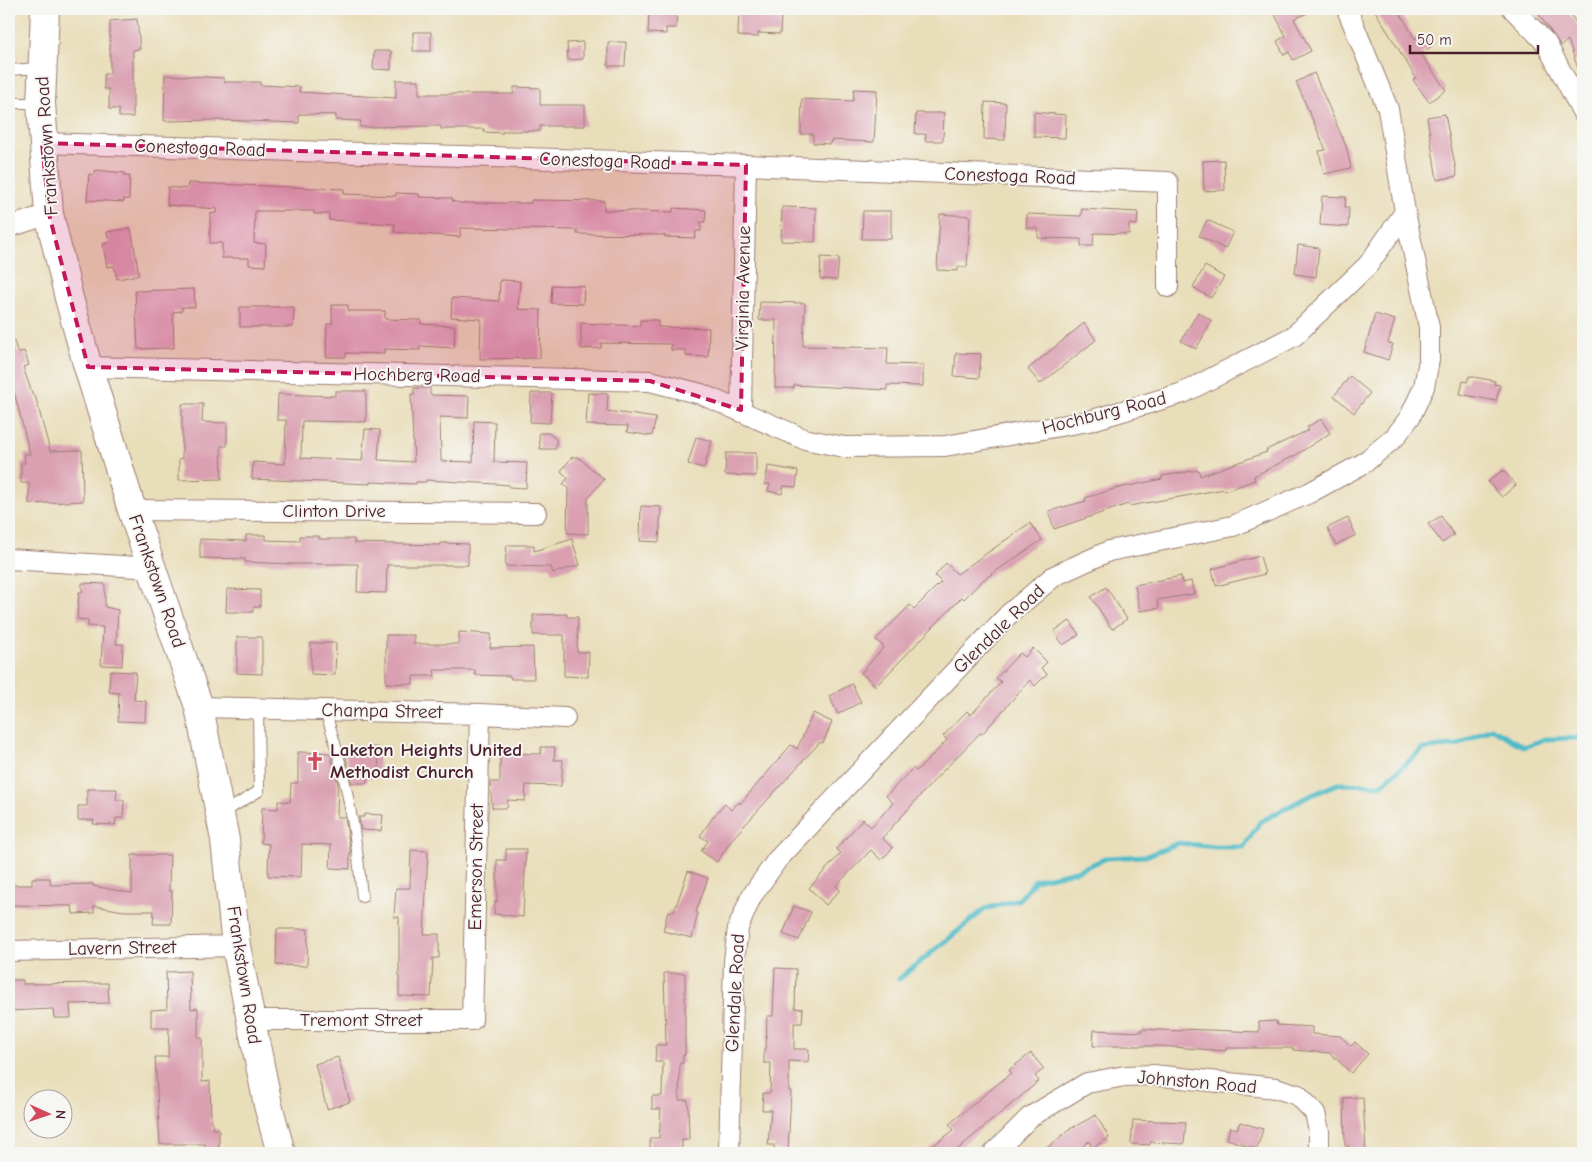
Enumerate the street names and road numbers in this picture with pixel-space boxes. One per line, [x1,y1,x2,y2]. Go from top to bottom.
street label: Frankstown Road [31,76,63,216]
street label: Conestoga Road [134,135,266,161]
street label: Conestoga Road [539,148,671,174]
street label: Conestoga Road [944,163,1076,189]
street label: Virginia Avenue [731,225,755,351]
street label: Hochberg Road [353,363,481,387]
street label: Hochburg Road [1040,387,1168,439]
street label: Clinton Drive [282,500,386,522]
street label: Frankstown Road [124,511,190,651]
street label: Glendale Road [949,580,1049,678]
street label: Champa Street [321,699,443,723]
street label: Emerson Street [464,803,488,930]
street label: Frankstown Road [222,904,266,1046]
street label: Glendale Road [721,933,749,1053]
street label: Lavern Street [68,936,177,960]
street label: Tremont Street [300,1009,423,1031]
street label: Johnston Road [1136,1066,1258,1098]

